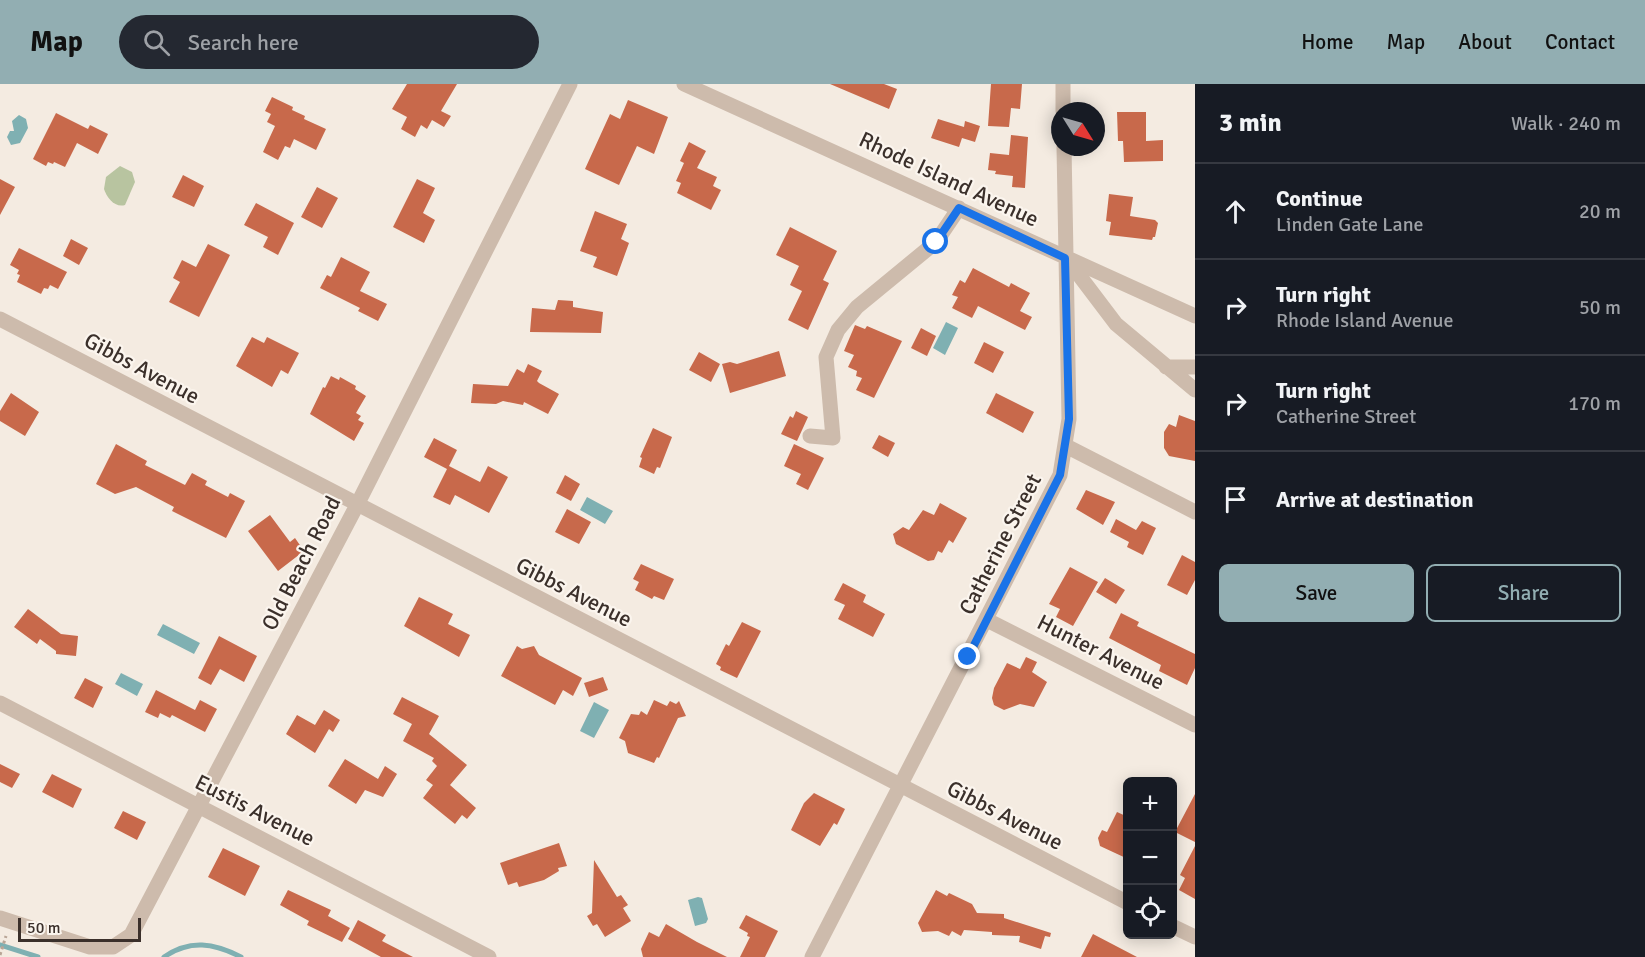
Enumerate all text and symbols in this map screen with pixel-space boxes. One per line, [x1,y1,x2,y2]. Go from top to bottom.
search box [119,15,539,69]
text: Map [30,25,83,59]
icon: search [140,26,173,59]
text: Search here [188,29,299,56]
text: Home [1301,29,1354,55]
text: Map [1387,29,1425,55]
text: About [1458,29,1512,55]
text: Contact [1545,29,1615,55]
north arrow [1051,102,1105,156]
text: 3 min [1219,107,1282,139]
text: Walk · 240 m [1511,111,1621,136]
street label: Rhode Island Avenue [855,126,1043,232]
text: Continue [1276,185,1363,212]
icon: ahead [1219,195,1252,228]
text: 20 m [1579,199,1621,224]
text: Linden Gate Lane [1276,212,1424,237]
route start [922,228,948,254]
text: Turn right [1276,281,1371,308]
icon: right [1219,291,1252,324]
text: 50 m [1579,295,1621,320]
text: Rhode Island Avenue [1276,308,1453,333]
street label: Gibbs Avenue [80,326,204,410]
text: Turn right [1276,377,1371,404]
icon: right [1219,387,1252,420]
text: 170 m [1568,391,1621,416]
text: Catherine Street [1276,404,1416,429]
street label: Catherine Street [953,469,1047,619]
icon: arrive [1219,483,1252,516]
text: Arrive at destination [1276,486,1473,513]
street label: Old Beach Road [256,491,346,635]
street label: Gibbs Avenue [511,551,637,633]
button: Save [1219,564,1414,622]
button: Share [1426,564,1621,622]
street label: Hunter Avenue [1033,608,1169,696]
route end [954,643,980,669]
street label: Eustis Avenue [191,768,319,852]
street label: Gibbs Avenue [942,774,1068,856]
map controls [1123,777,1177,939]
button: + [1123,777,1177,831]
button: − [1123,831,1177,885]
button: locate [1123,885,1177,939]
scale bar [18,915,141,942]
text: 50 m [27,918,61,938]

